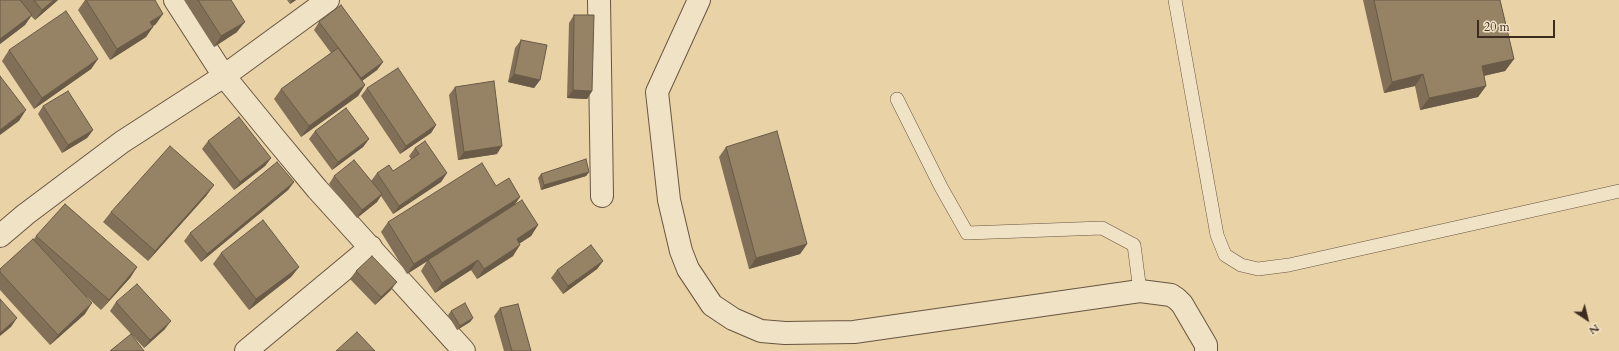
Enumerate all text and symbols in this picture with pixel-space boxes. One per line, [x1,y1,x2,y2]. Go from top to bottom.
scale bar [1479,12,1557,38]
text: 20 m [1484,19,1510,35]
north arrow [1567,299,1607,339]
text: N [1586,320,1602,338]

